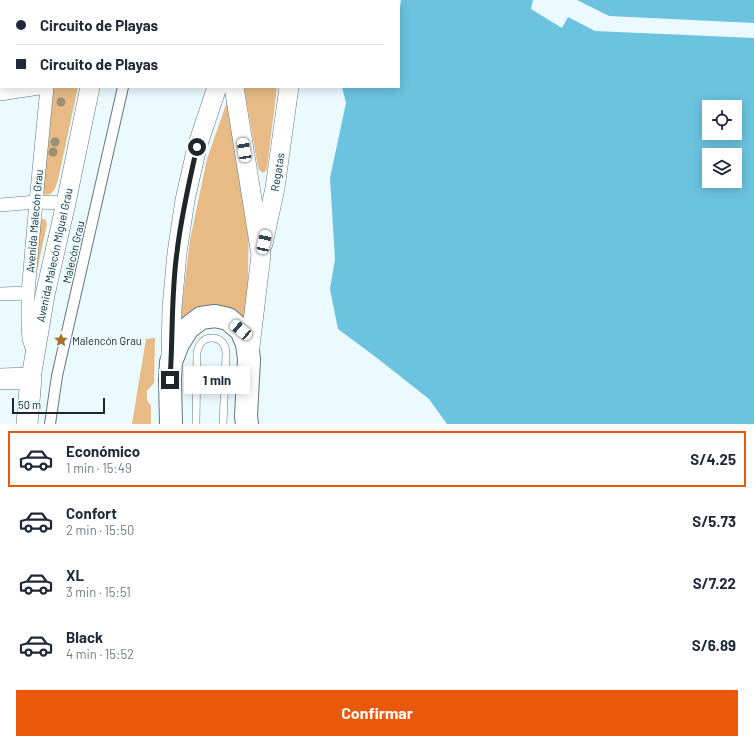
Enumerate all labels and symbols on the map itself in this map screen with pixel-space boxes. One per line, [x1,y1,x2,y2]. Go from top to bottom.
car [236,137,252,163]
route start [188,138,206,156]
street label: Regatas [268,152,286,192]
street label: Avenida Malecón Grau [23,169,45,273]
street label: Avenida Malecón Miguel Grau [33,187,75,323]
street label: Malecón Grau [59,219,87,285]
car [256,229,272,255]
car [228,318,254,342]
place icon: Malencón Grau [53,332,69,348]
place label: Malencón Grau [72,334,142,347]
callout: 1 min [184,366,250,394]
route end [161,371,179,389]
scale bar [12,396,105,415]

